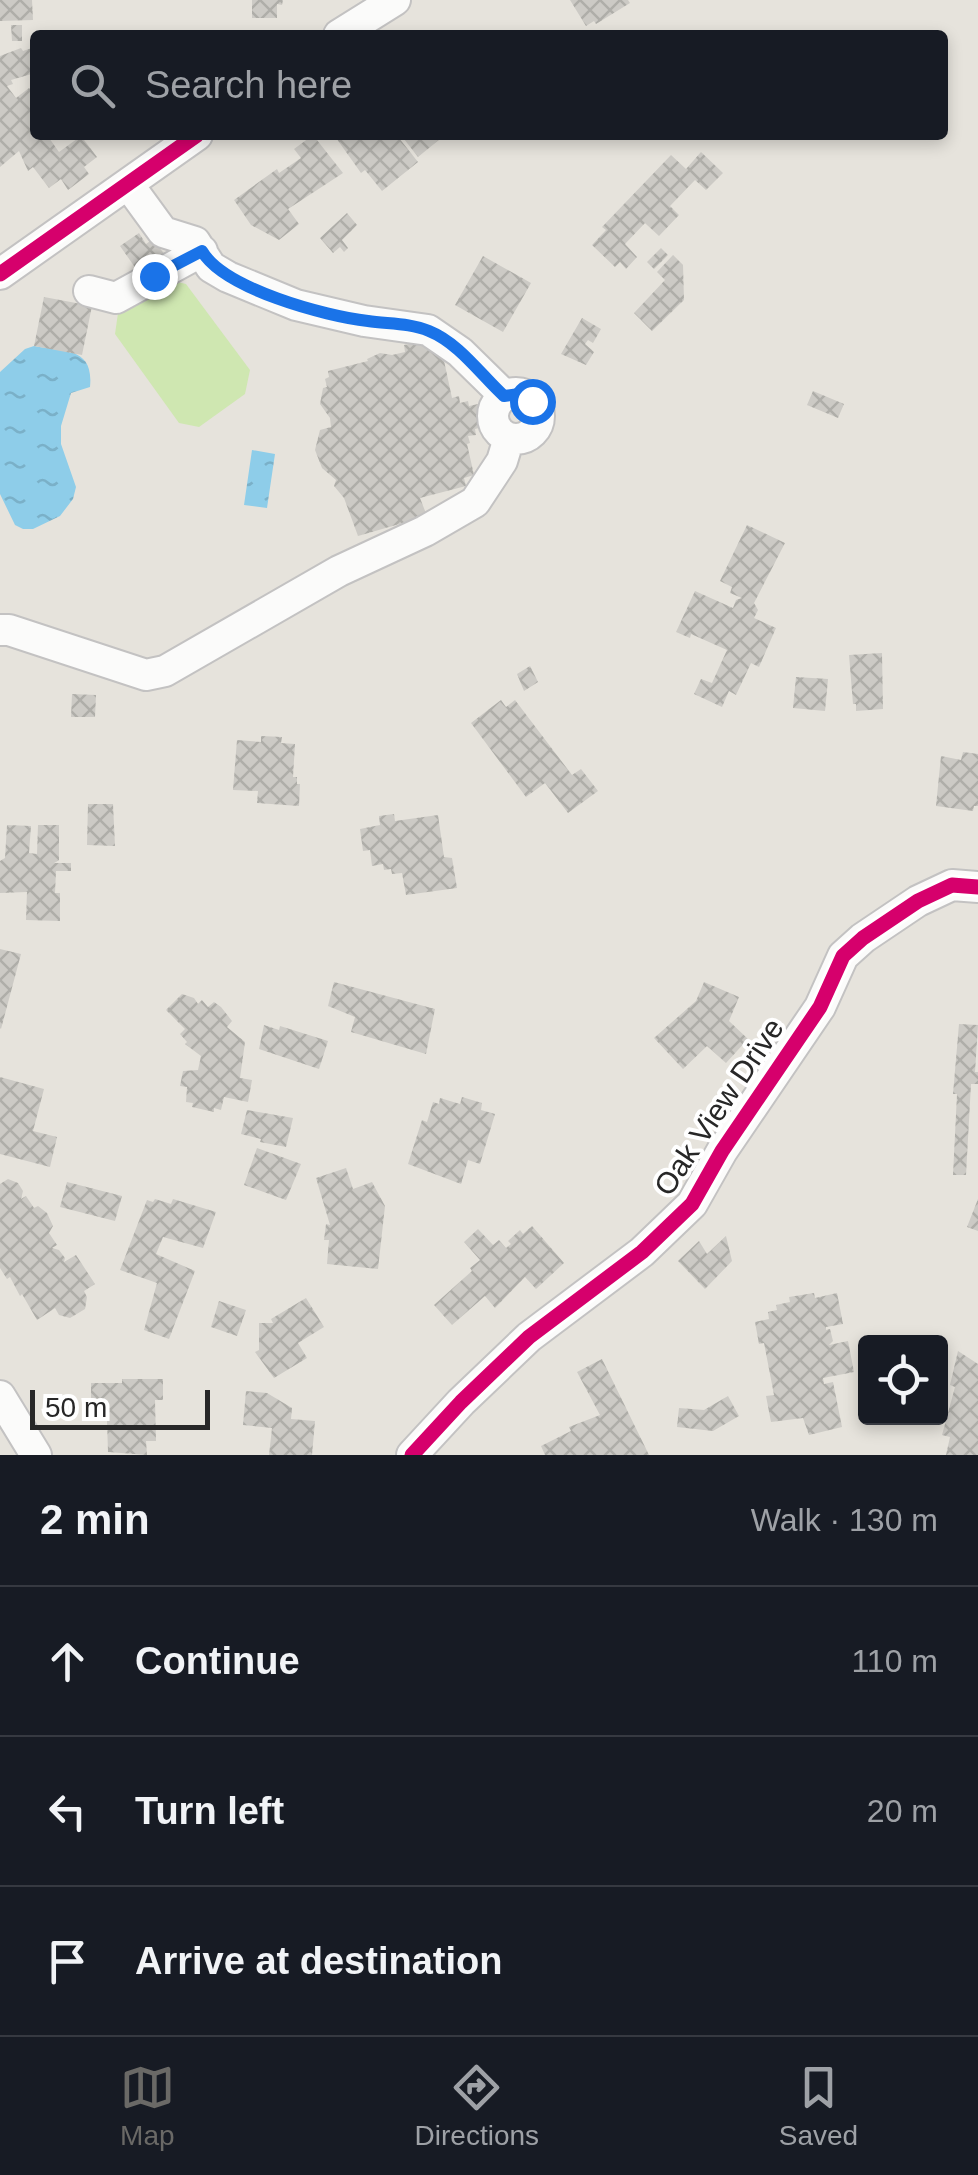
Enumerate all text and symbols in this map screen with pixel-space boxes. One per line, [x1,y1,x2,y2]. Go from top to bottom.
search box [30,30,948,140]
icon: search [65,58,120,113]
text: Search here [145,64,352,106]
route end [132,254,178,300]
route start [510,379,556,425]
street label: Oak View Drive [647,1012,790,1201]
map controls [858,1335,948,1425]
button: locate [858,1335,948,1425]
scale bar [30,1385,210,1430]
text: 50 m [45,1392,107,1423]
text: 2 min [40,1496,150,1543]
text: Walk · 130 m [751,1502,938,1538]
icon: ahead [40,1634,95,1689]
text: Continue [135,1640,300,1682]
text: 110 m [851,1643,938,1679]
icon: left [40,1784,95,1839]
text: Turn left [135,1790,284,1832]
text: 20 m [867,1793,938,1829]
icon: arrive [40,1934,95,1989]
text: Arrive at destination [135,1940,502,1982]
tab: Map [120,2060,175,2152]
tab: Directions [415,2060,539,2152]
tab: Saved [779,2060,858,2152]

